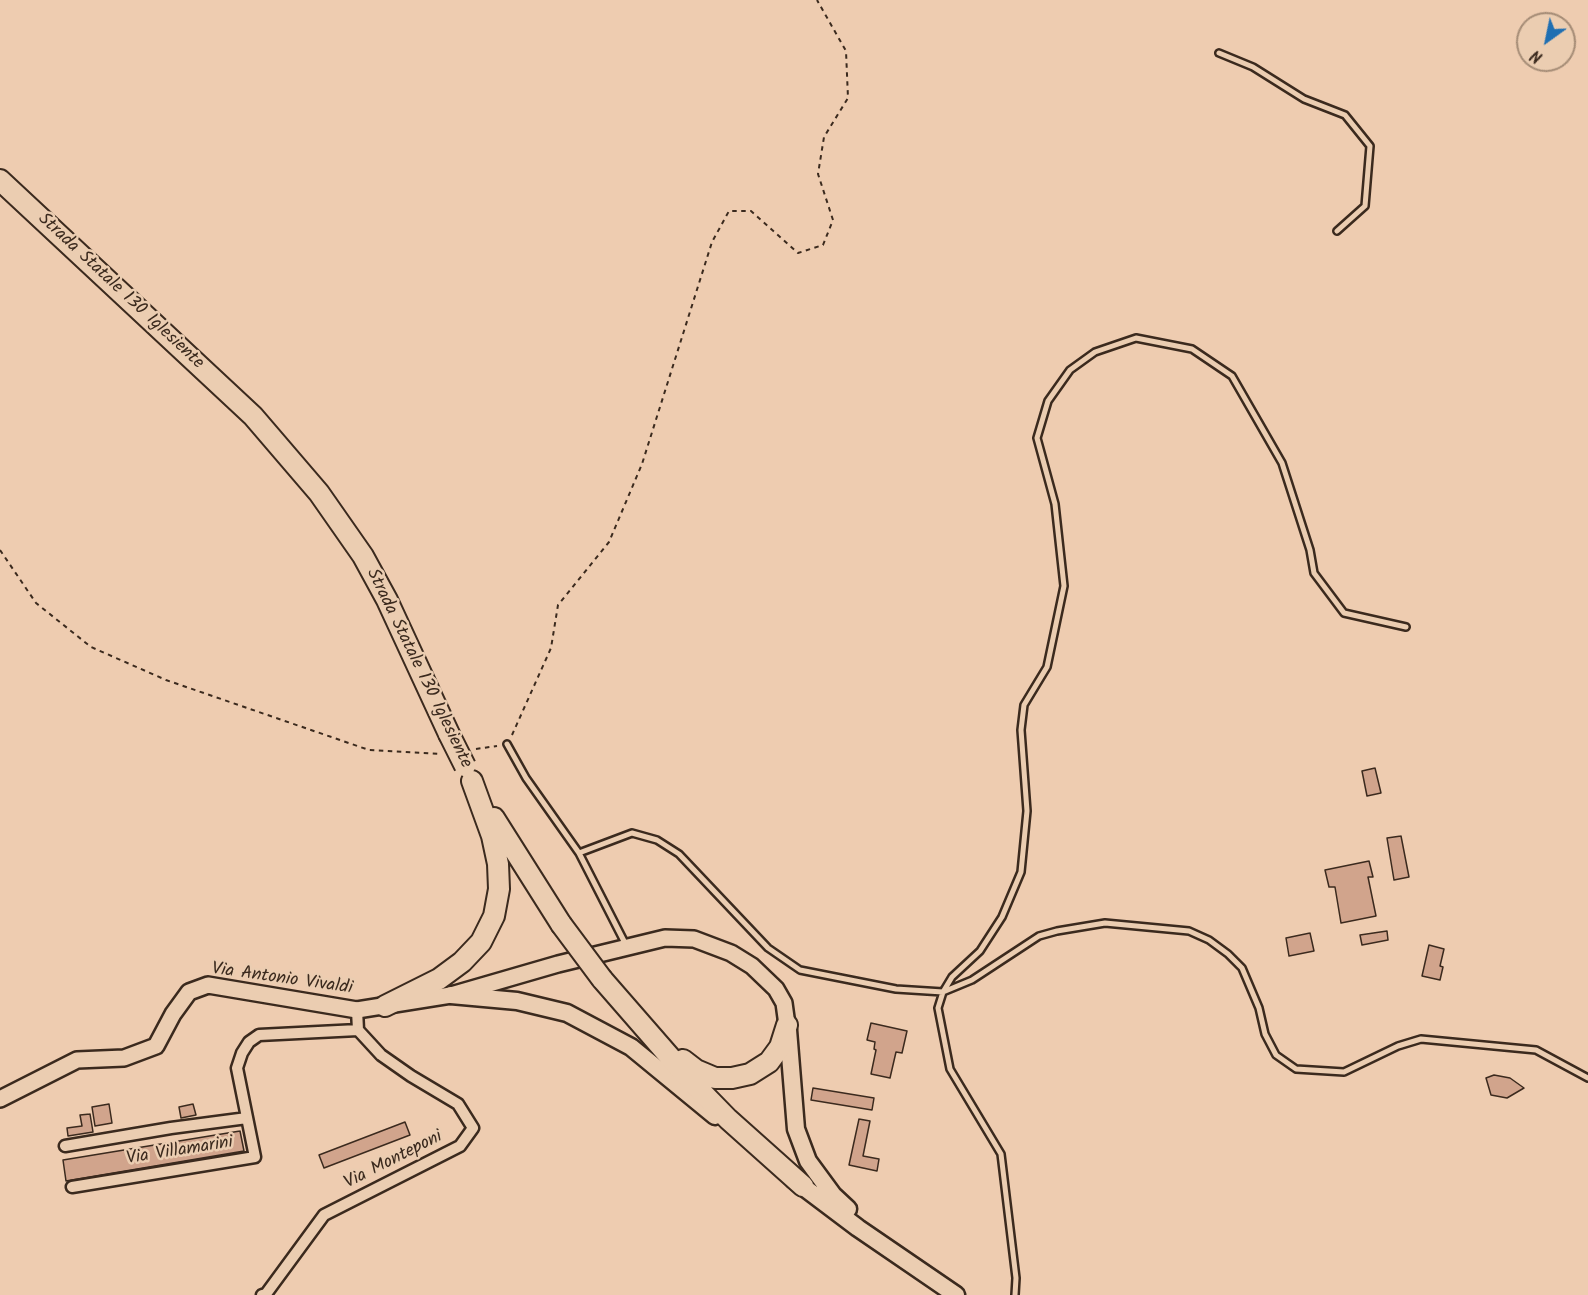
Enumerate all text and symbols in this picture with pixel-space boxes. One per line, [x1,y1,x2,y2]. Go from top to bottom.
north arrow [1516,12,1576,72]
text: N [1526,43,1548,69]
street label: Strada Statale 130 Iglesiente [32,209,208,375]
street label: Strada Statale 130 Iglesiente [360,566,476,772]
street label: Via Antonio Vivaldi [210,959,354,1001]
street label: Via Monteponi [341,1127,447,1195]
street label: Via Villamarini [125,1133,235,1171]

